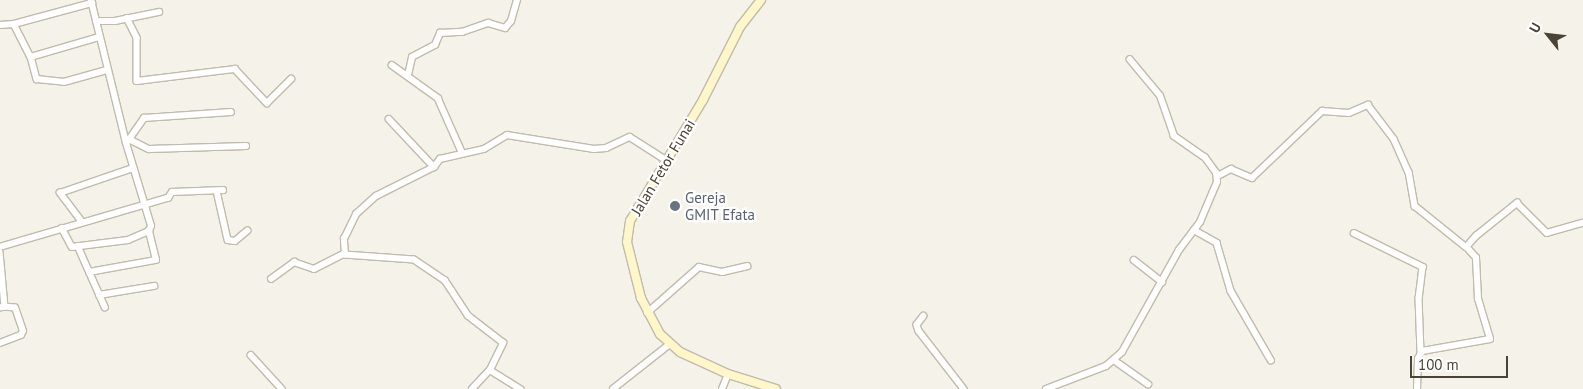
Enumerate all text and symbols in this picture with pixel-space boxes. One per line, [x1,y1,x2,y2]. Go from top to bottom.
north arrow [1523,10,1573,60]
text: U [1525,20,1545,36]
street label: Jalan Fetor Funai [627,116,699,218]
place label: Gereja GMIT Efata [685,188,756,223]
marker: Gereja GMIT Efata [669,200,681,212]
scale bar [1413,346,1510,378]
text: 100 m [1418,355,1459,374]

